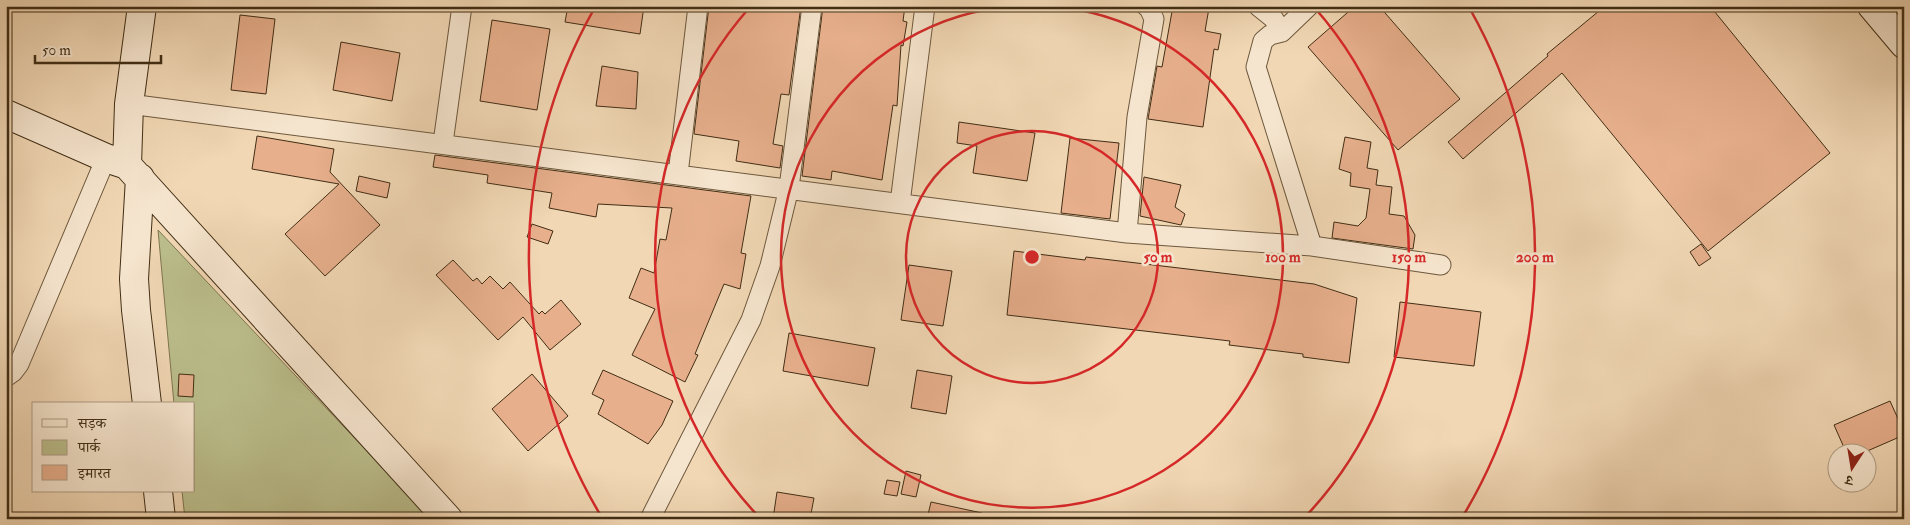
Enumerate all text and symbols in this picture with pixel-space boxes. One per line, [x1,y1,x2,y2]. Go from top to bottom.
scale bar [35,32,161,64]
text: 50 m [42,41,71,60]
centre of rings [1023,248,1041,266]
text: 50 m [1144,248,1173,267]
text: 100 m [1265,248,1301,267]
text: 150 m [1392,248,1426,267]
text: 200 m [1516,248,1554,267]
legend [32,402,195,492]
text: सड़क [77,414,107,433]
text: पार्क [77,438,101,457]
north arrow [1828,442,1878,492]
text: इमारत [77,464,112,483]
text: उ [1843,471,1856,489]

